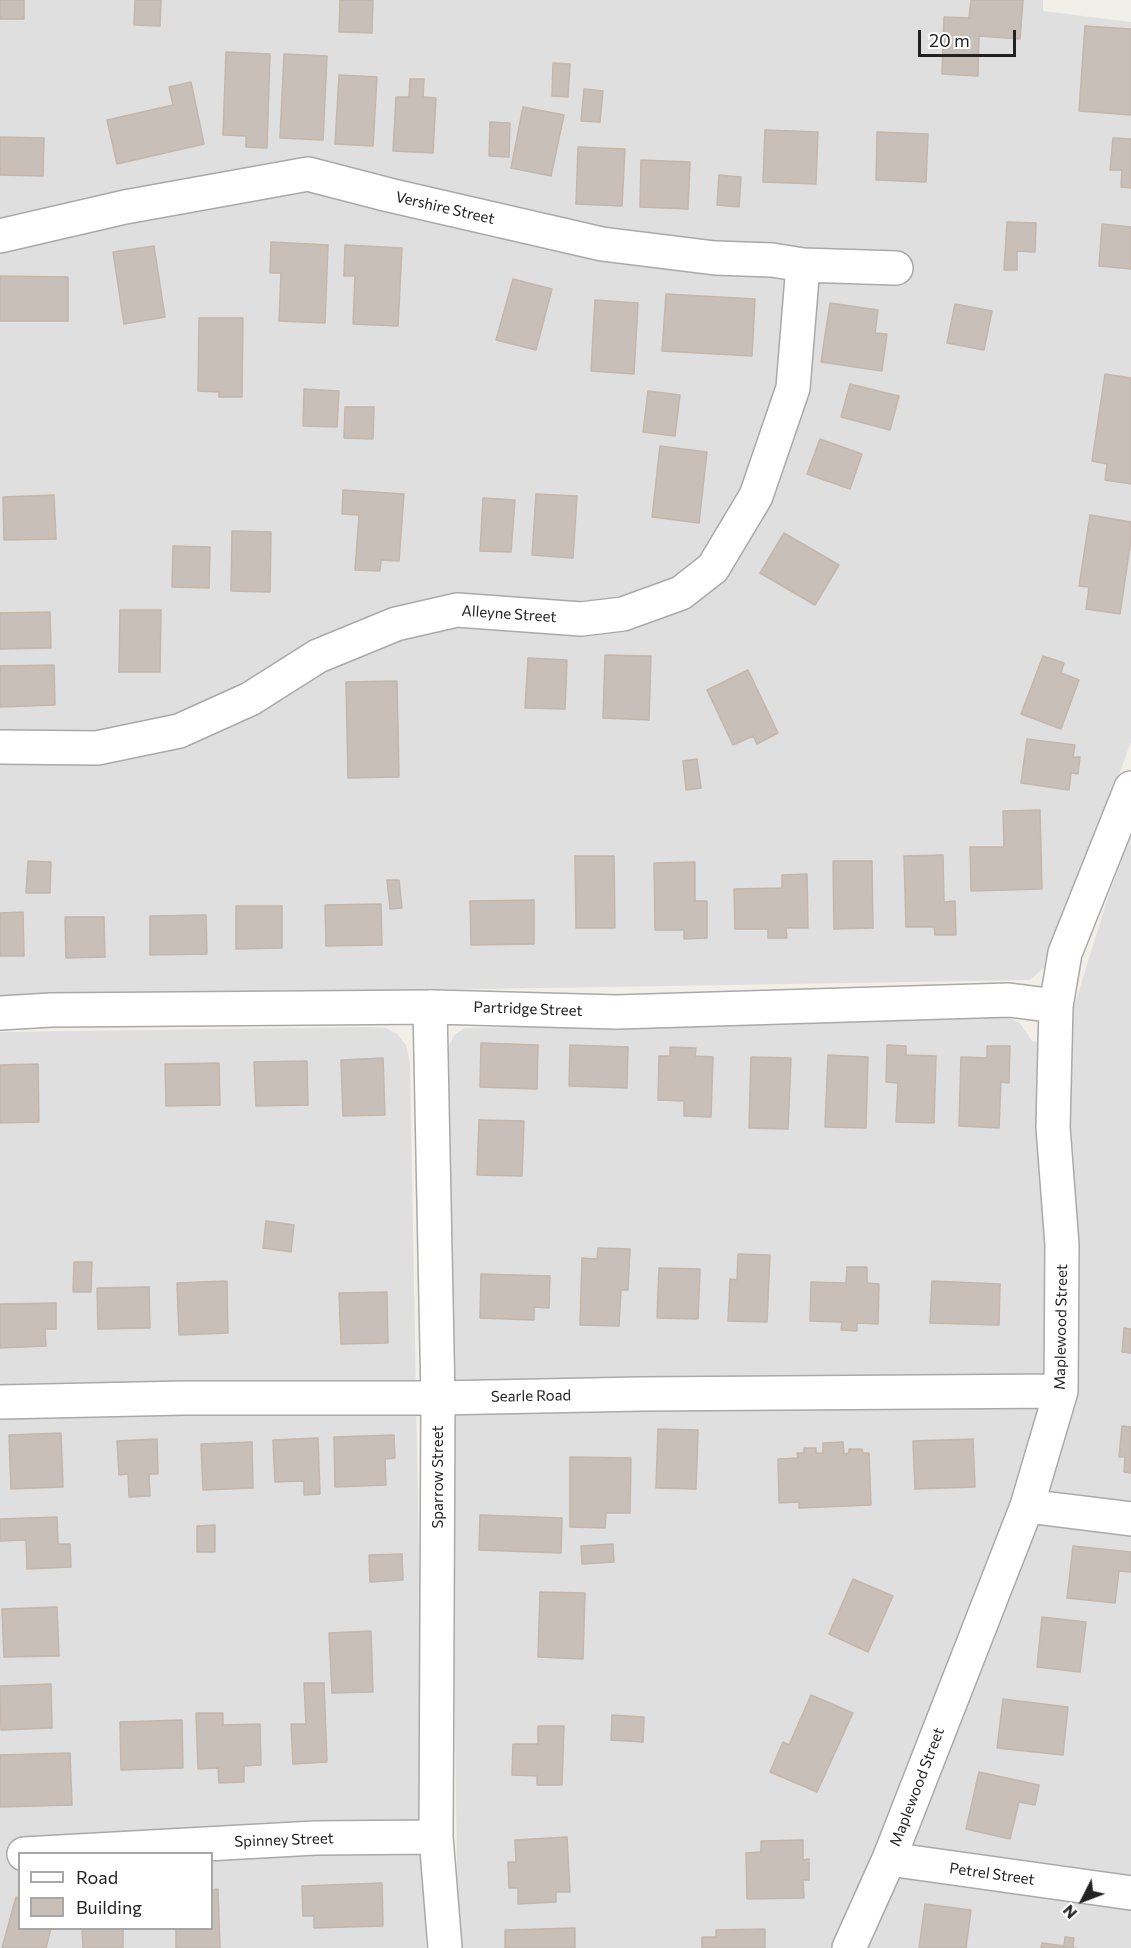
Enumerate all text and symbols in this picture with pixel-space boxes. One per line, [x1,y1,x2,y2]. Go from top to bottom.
scale bar [921,18,1018,56]
text: 20 m [929,29,970,51]
street label: Vershire Street [394,188,496,228]
street label: Alleyne Street [461,602,557,626]
street label: Partridge Street [473,998,583,1020]
street label: Maplewood Street [1051,1264,1071,1390]
street label: Searle Road [491,1386,571,1406]
street label: Sparrow Street [429,1425,447,1529]
street label: Maplewood Street [886,1725,948,1849]
street label: Spinney Street [234,1829,334,1851]
legend [18,1852,213,1930]
street label: Petrel Street [948,1859,1036,1889]
text: Road [76,1866,118,1888]
north arrow [1053,1870,1113,1930]
text: Building [76,1896,142,1918]
text: N [1058,1902,1080,1923]

